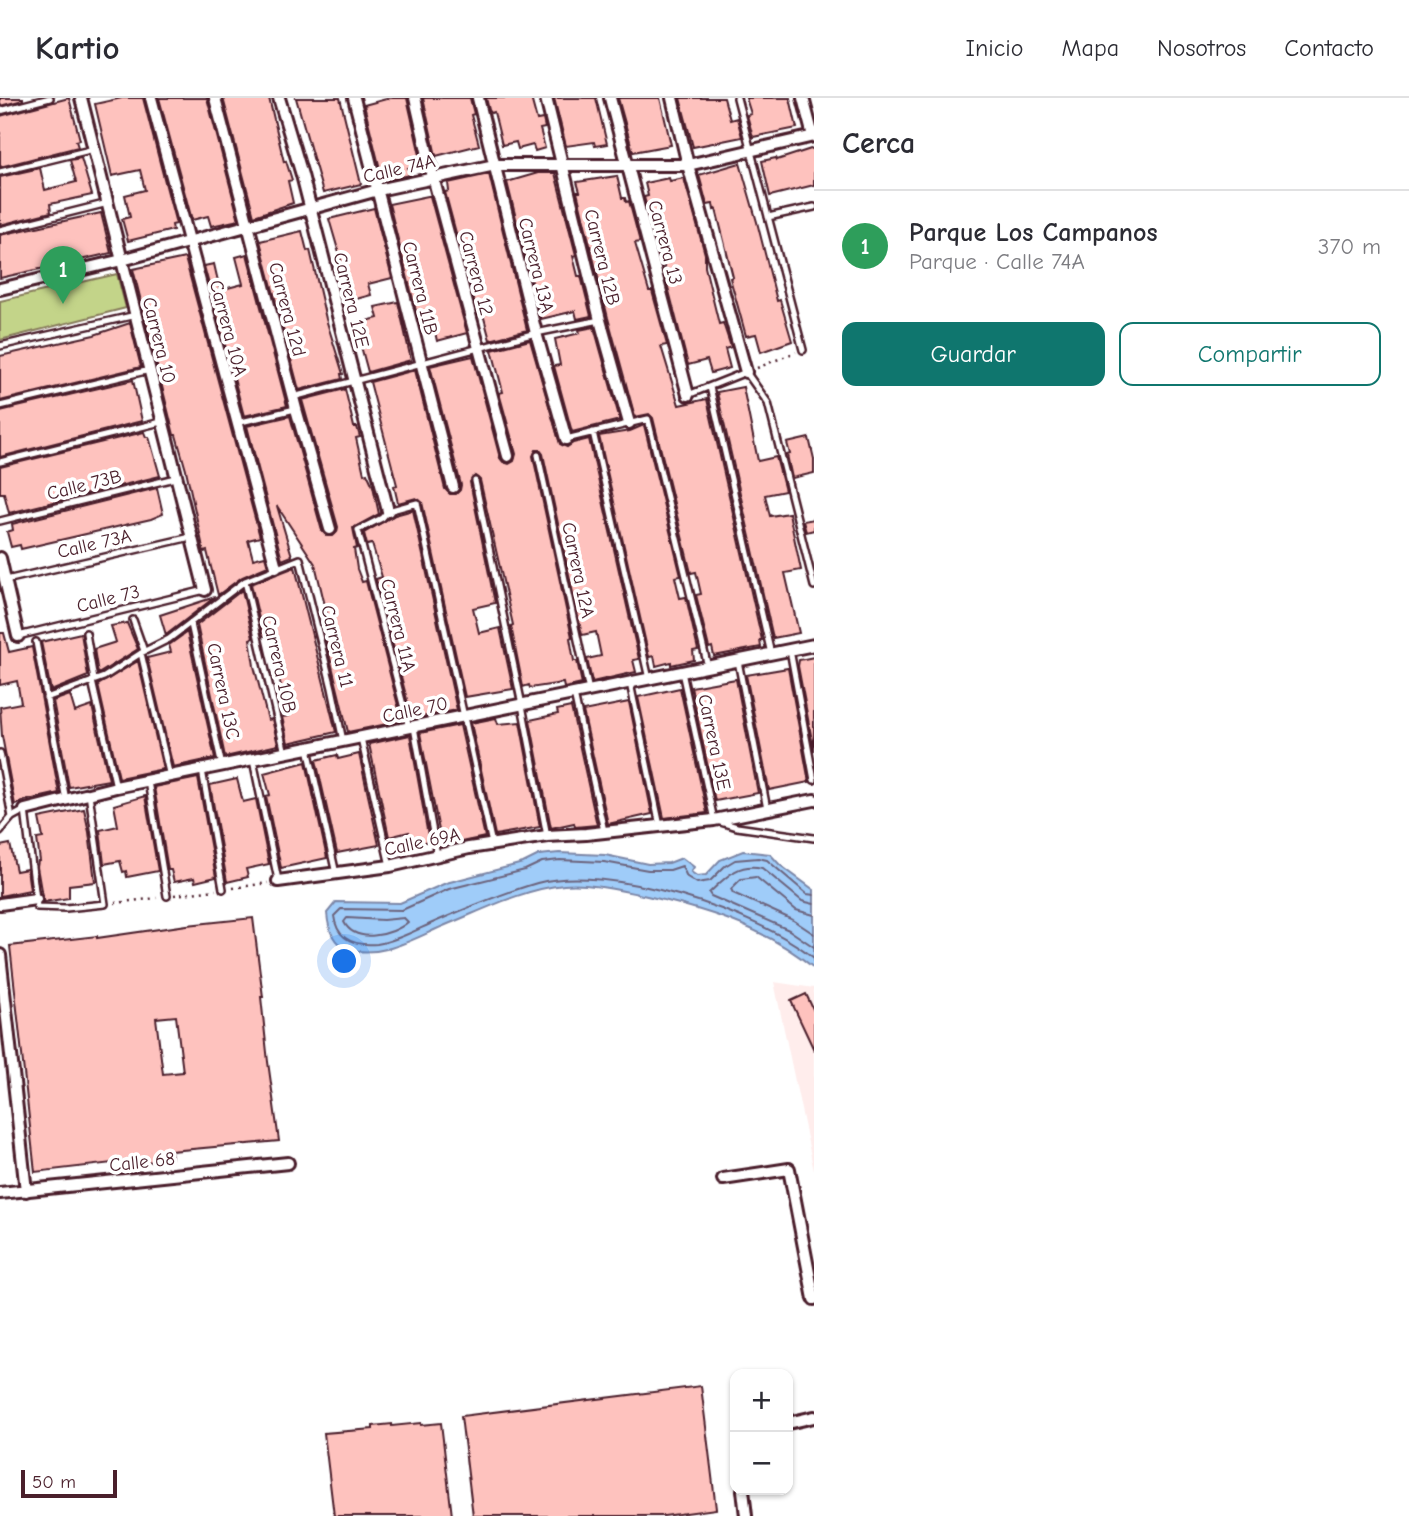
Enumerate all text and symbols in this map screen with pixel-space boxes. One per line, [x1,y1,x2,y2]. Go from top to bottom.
text: Kartio [35,29,120,67]
text: Inicio [966,34,1023,62]
text: Mapa [1061,34,1119,62]
text: Nosotros [1157,34,1246,62]
text: Contacto [1284,34,1374,62]
text: Cerca [842,126,915,161]
street label: Calle 74A [361,150,437,188]
street label: Carrera 13 [643,198,687,287]
street label: Carrera 12B [579,207,625,308]
street label: Carrera 13A [514,215,558,315]
text: Parque Los Campanos [909,218,1157,248]
street label: Carrera 12 [454,229,498,318]
text: 1 [860,233,870,260]
text: 370 m [1318,233,1381,260]
street label: Carrera 11B [398,239,442,337]
pin: 1 [40,246,86,304]
text: Parque · Calle 74A [909,248,1085,275]
street label: Carrera 12E [329,250,374,350]
street label: Carrera 12d [264,260,310,359]
street label: Carrera 10A [205,278,251,379]
street label: Carrera 10 [138,295,180,386]
button: Guardar [842,322,1105,386]
button: Compartir [1119,322,1381,386]
street label: Calle 73B [45,465,124,505]
street label: Carrera 12A [557,520,599,620]
street label: Calle 73A [55,525,133,563]
street label: Carrera 11A [376,576,420,674]
street label: Calle 73 [74,581,142,617]
street label: Carrera 11 [316,603,358,690]
street label: Carrera 10B [257,613,301,715]
street label: Carrera 13C [202,641,244,742]
street label: Calle 70 [381,692,450,728]
street label: Carrera 13E [693,692,735,792]
street label: Calle 69A [382,823,462,861]
your location [327,944,361,978]
street label: Calle 68 [108,1148,176,1176]
map controls [730,1369,793,1495]
button: + [730,1369,793,1432]
button: − [730,1432,793,1495]
scale bar [21,1467,117,1499]
text: 50 m [32,1471,76,1493]

